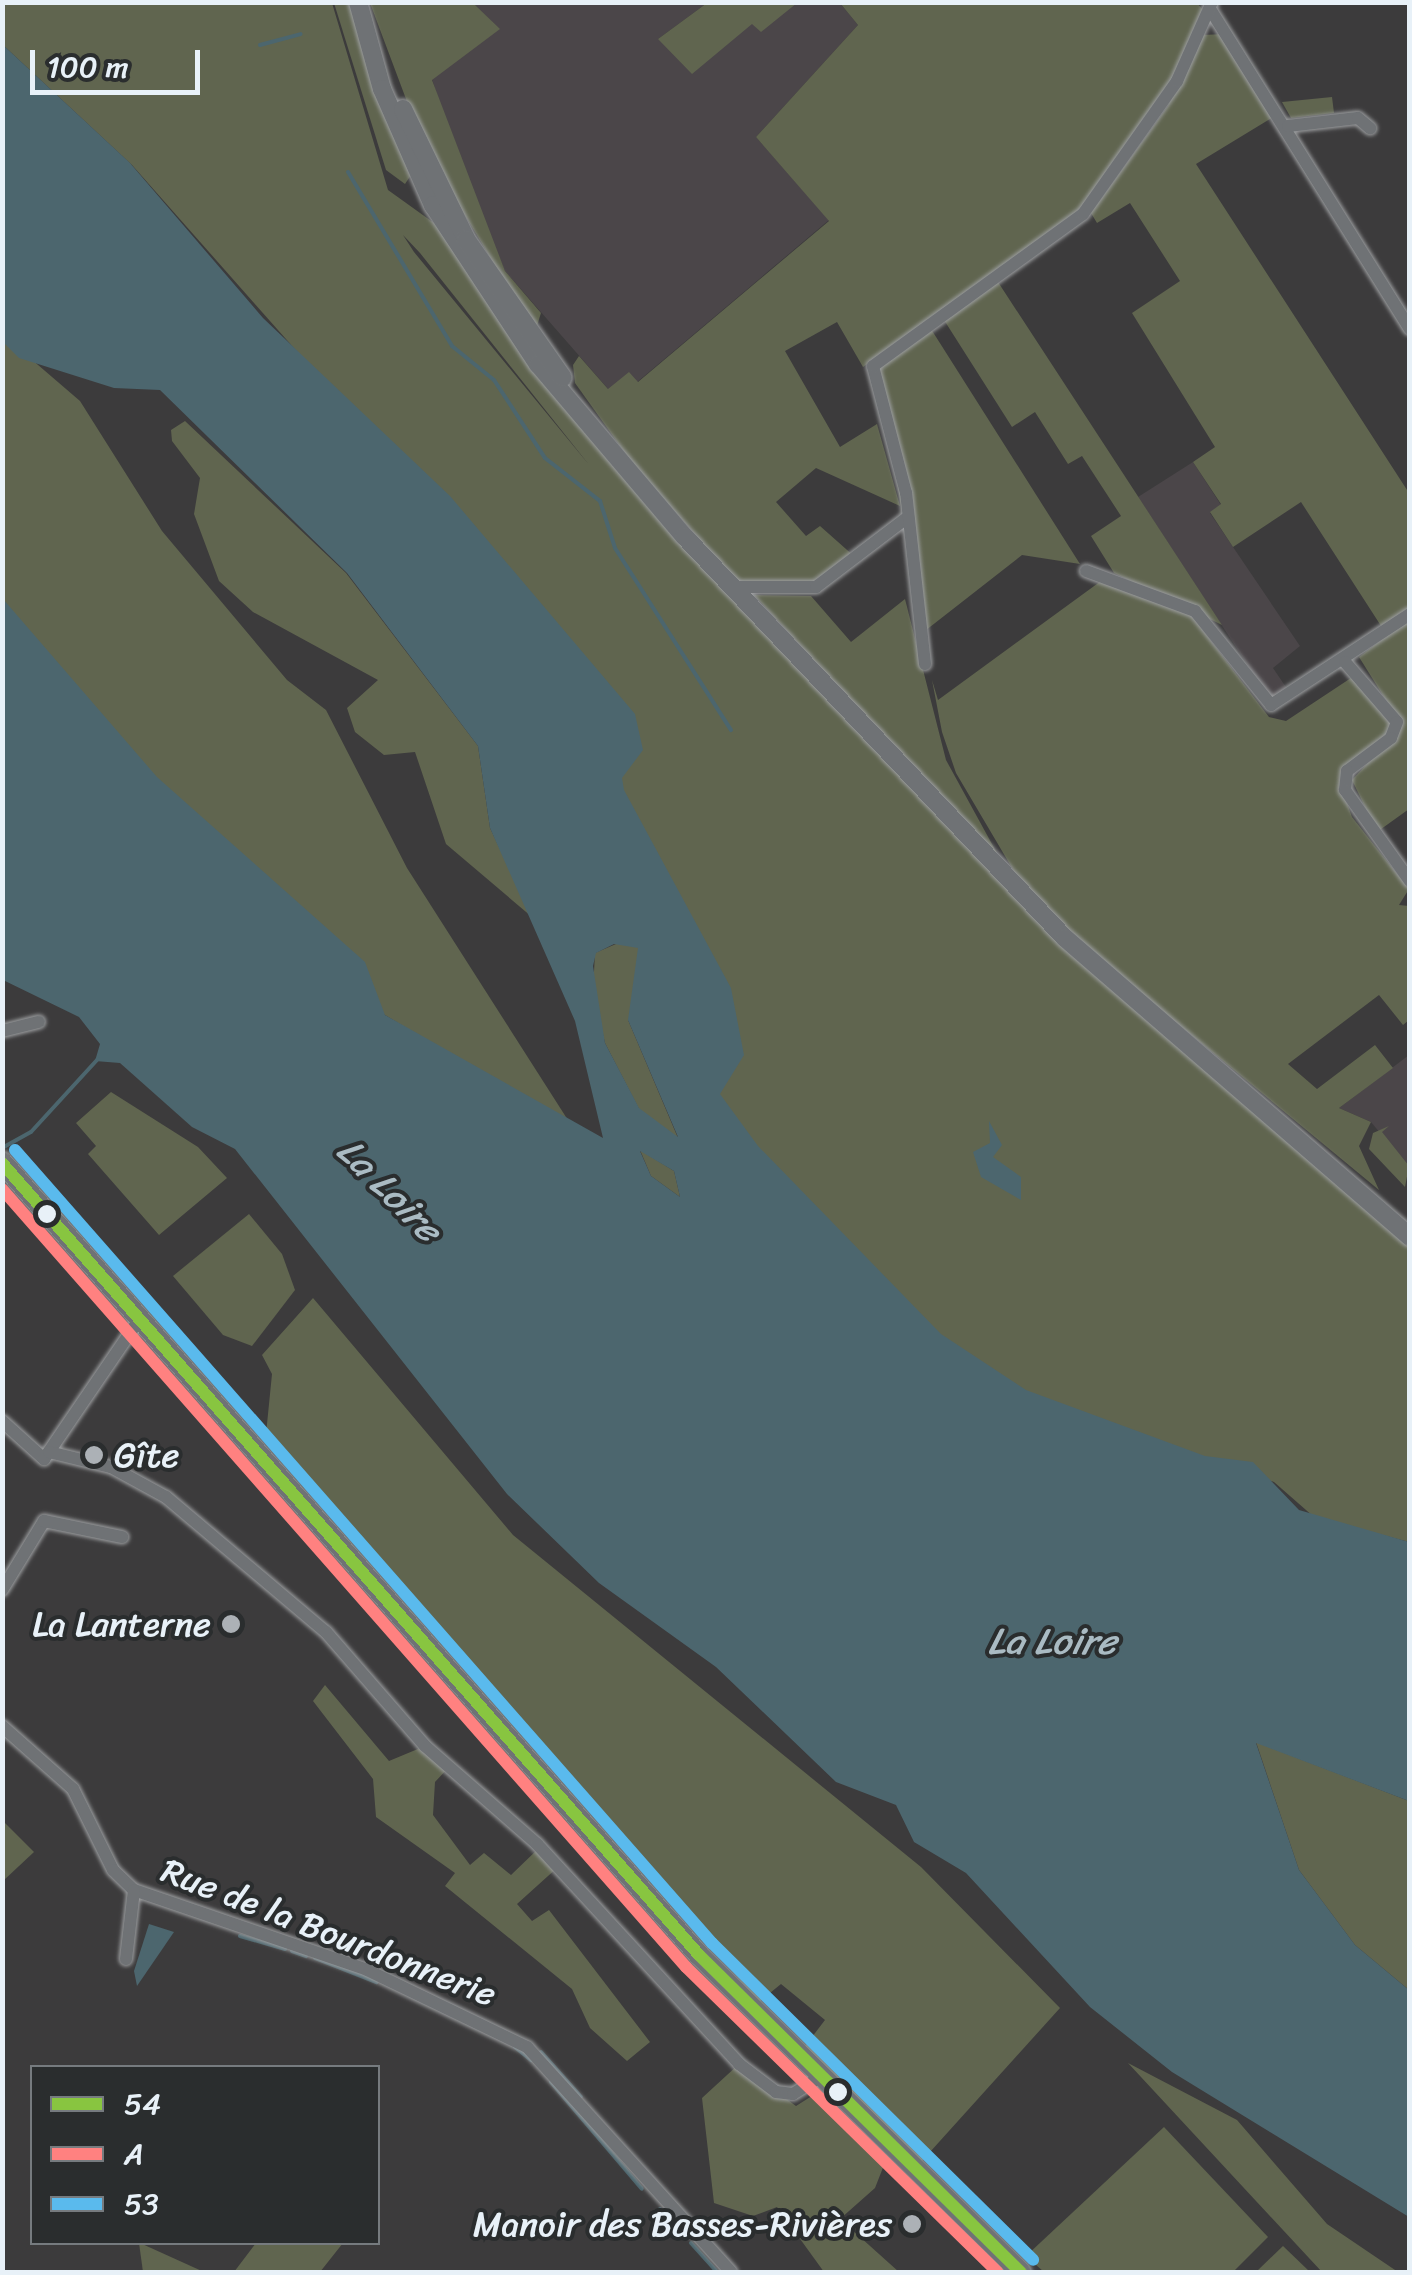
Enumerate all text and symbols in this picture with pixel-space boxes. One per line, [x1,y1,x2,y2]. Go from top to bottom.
scale bar [35,30,205,92]
text: 100 m [47,40,129,94]
water label: La Loire [328,1129,450,1251]
unlabelled marker [37,1204,57,1224]
place label: Gîte [114,1434,179,1476]
marker: Gîte [83,1444,105,1466]
place label: La Lanterne [32,1603,211,1645]
marker: La Lanterne [220,1613,242,1635]
water label: La Loire [988,1619,1116,1665]
street label: Rue de la Bourdonnerie [156,1849,502,2015]
legend [30,2065,380,2245]
text: 54 [124,2077,161,2131]
unlabelled marker [828,2082,848,2102]
text: A [124,2127,144,2181]
text: 53 [124,2177,159,2231]
place label: Manoir des Basses-Rivières [473,2203,892,2245]
marker: Manoir des Basses-Rivières [901,2213,923,2235]

